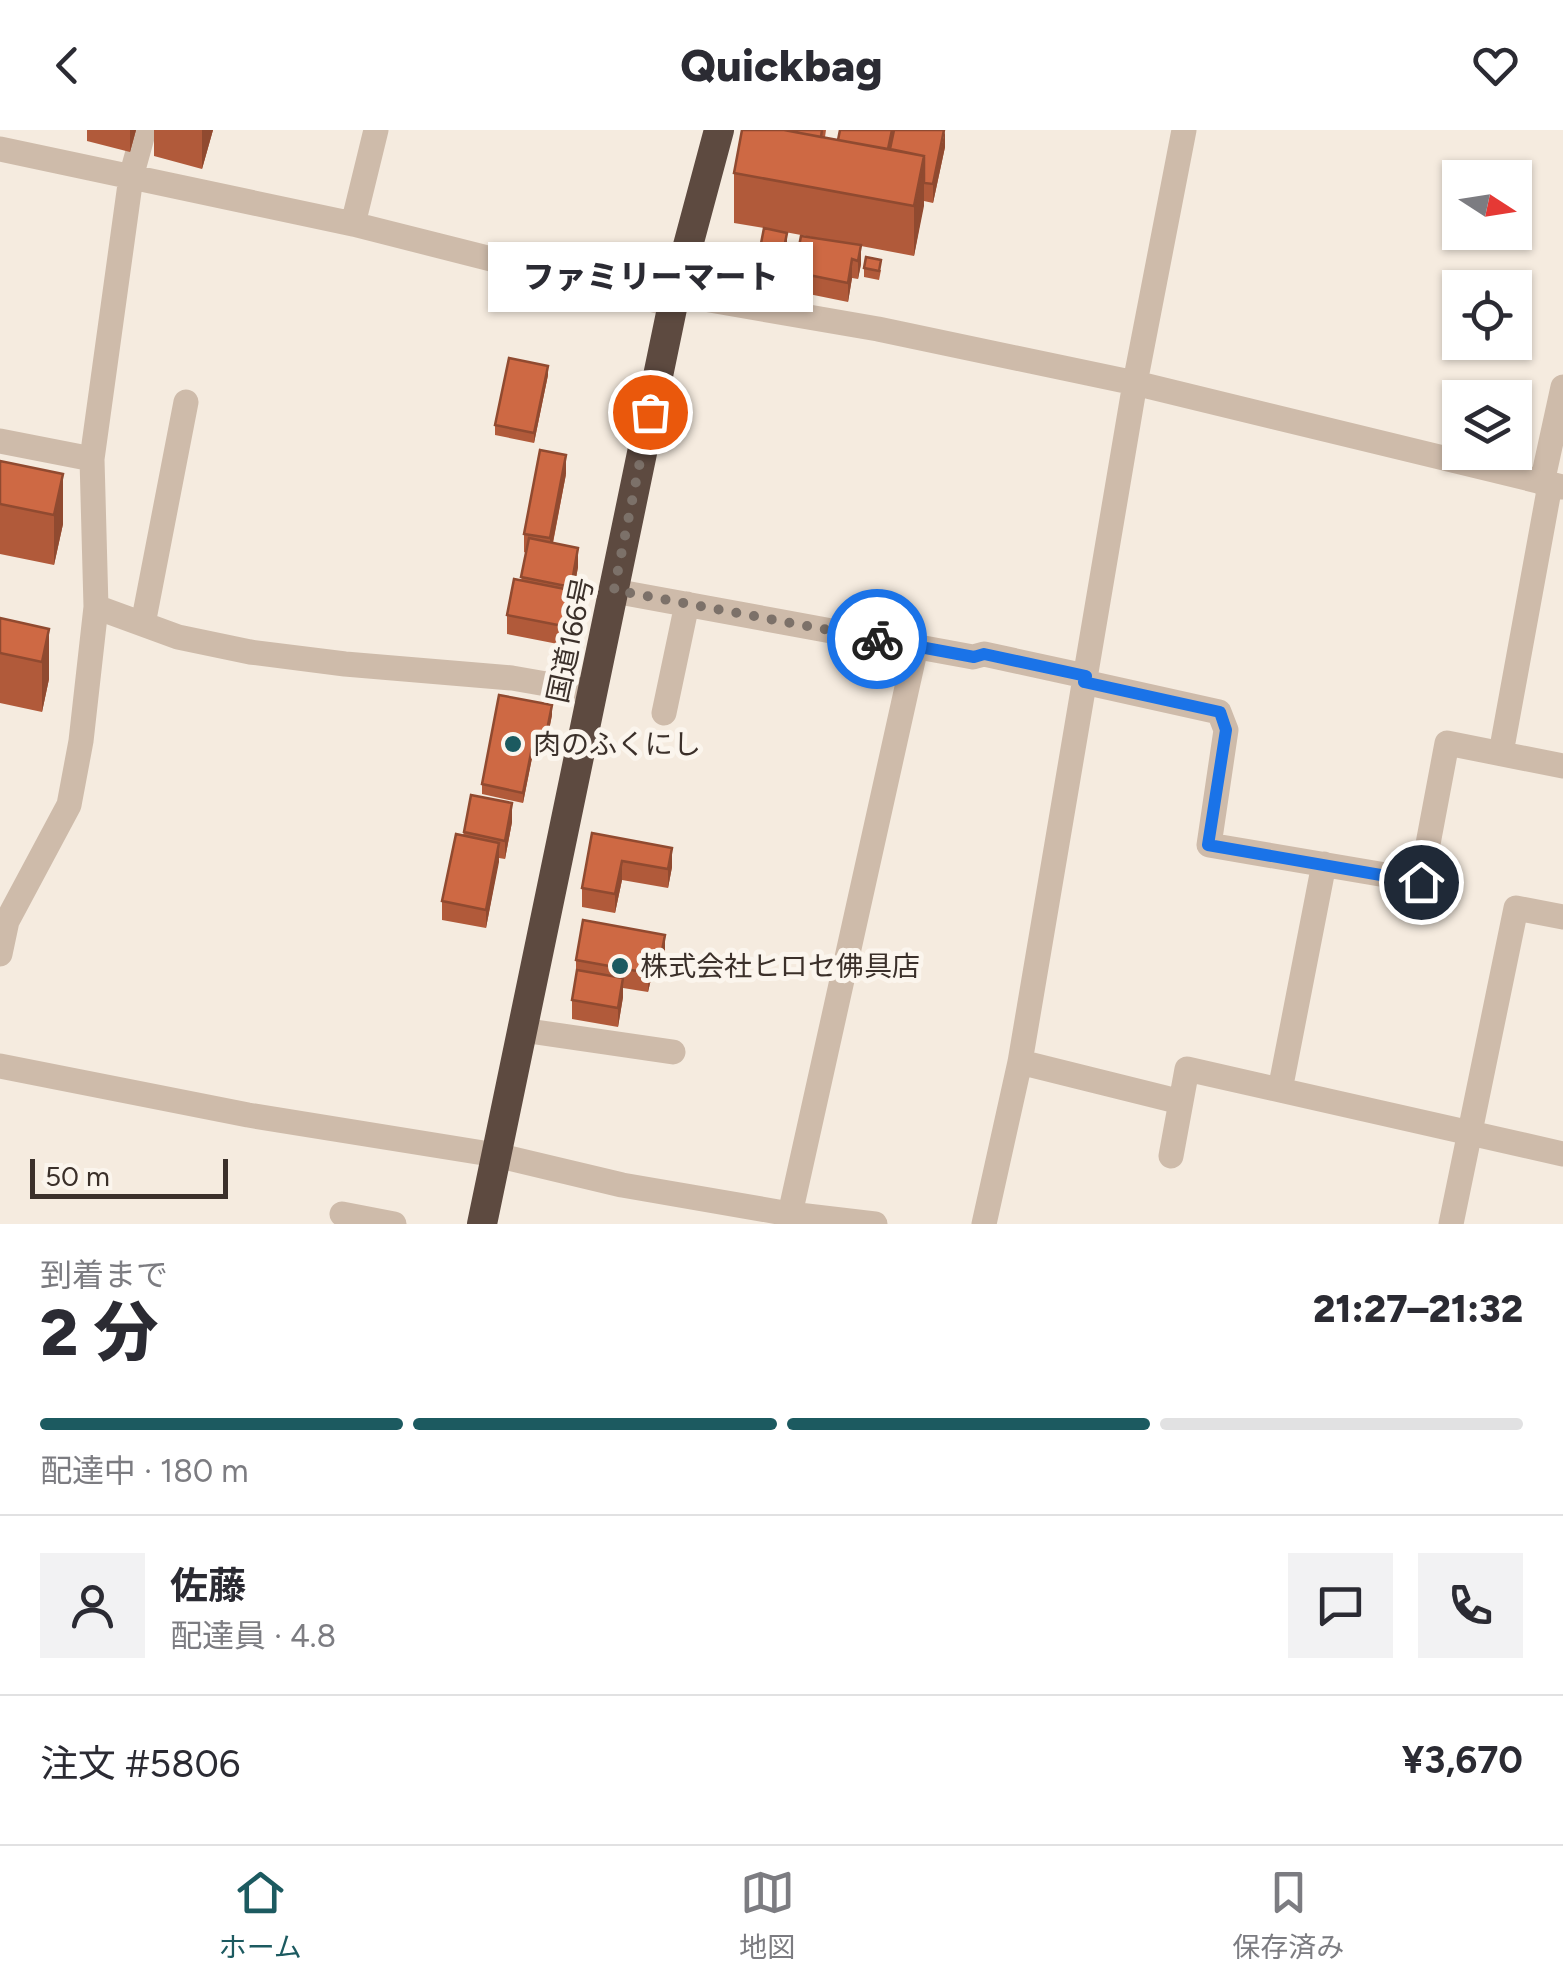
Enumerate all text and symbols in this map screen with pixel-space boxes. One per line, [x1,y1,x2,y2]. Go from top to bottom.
icon: back [40,38,95,93]
text: Quickbag [680,38,883,92]
icon: heart [1468,38,1523,93]
north arrow [1442,160,1532,250]
map controls [1442,160,1532,470]
callout: ファミリーマート [488,242,812,312]
text: ファミリーマート [522,258,779,296]
button: locate [1442,270,1532,360]
pin [608,370,693,455]
button: layers [1442,380,1532,470]
icon: bag [623,385,678,440]
street label: 国道166号 [540,574,600,706]
courier [827,589,927,689]
icon: bike [850,612,905,667]
place label: 肉のふくにし [533,727,701,761]
marker: 肉のふくにし [502,733,524,755]
pin [1379,840,1464,925]
icon: home [1394,855,1449,910]
place label: 株式会社ヒロセ佛具店 [640,949,920,983]
marker: 株式会社ヒロセ佛具店 [609,955,631,977]
scale bar [30,1154,228,1198]
text: 50 m [45,1159,110,1193]
text: 到着まで [40,1256,168,1294]
text: 21:27–21:32 [1313,1286,1523,1332]
text: 2 分 [40,1293,158,1371]
text: 配達中 · 180 m [40,1452,248,1490]
button: person [40,1553,145,1658]
button: chat [1288,1553,1393,1658]
button: phone [1418,1553,1523,1658]
text: 佐藤 [170,1563,246,1609]
text: 配達員 · 4.8 [170,1617,336,1655]
text: ¥3,670 [1402,1737,1523,1783]
text: 注文 #5806 [40,1741,240,1787]
tab: ホーム [219,1865,302,1965]
tab: 地図 [739,1865,795,1965]
tab: 保存済み [1232,1865,1344,1965]

